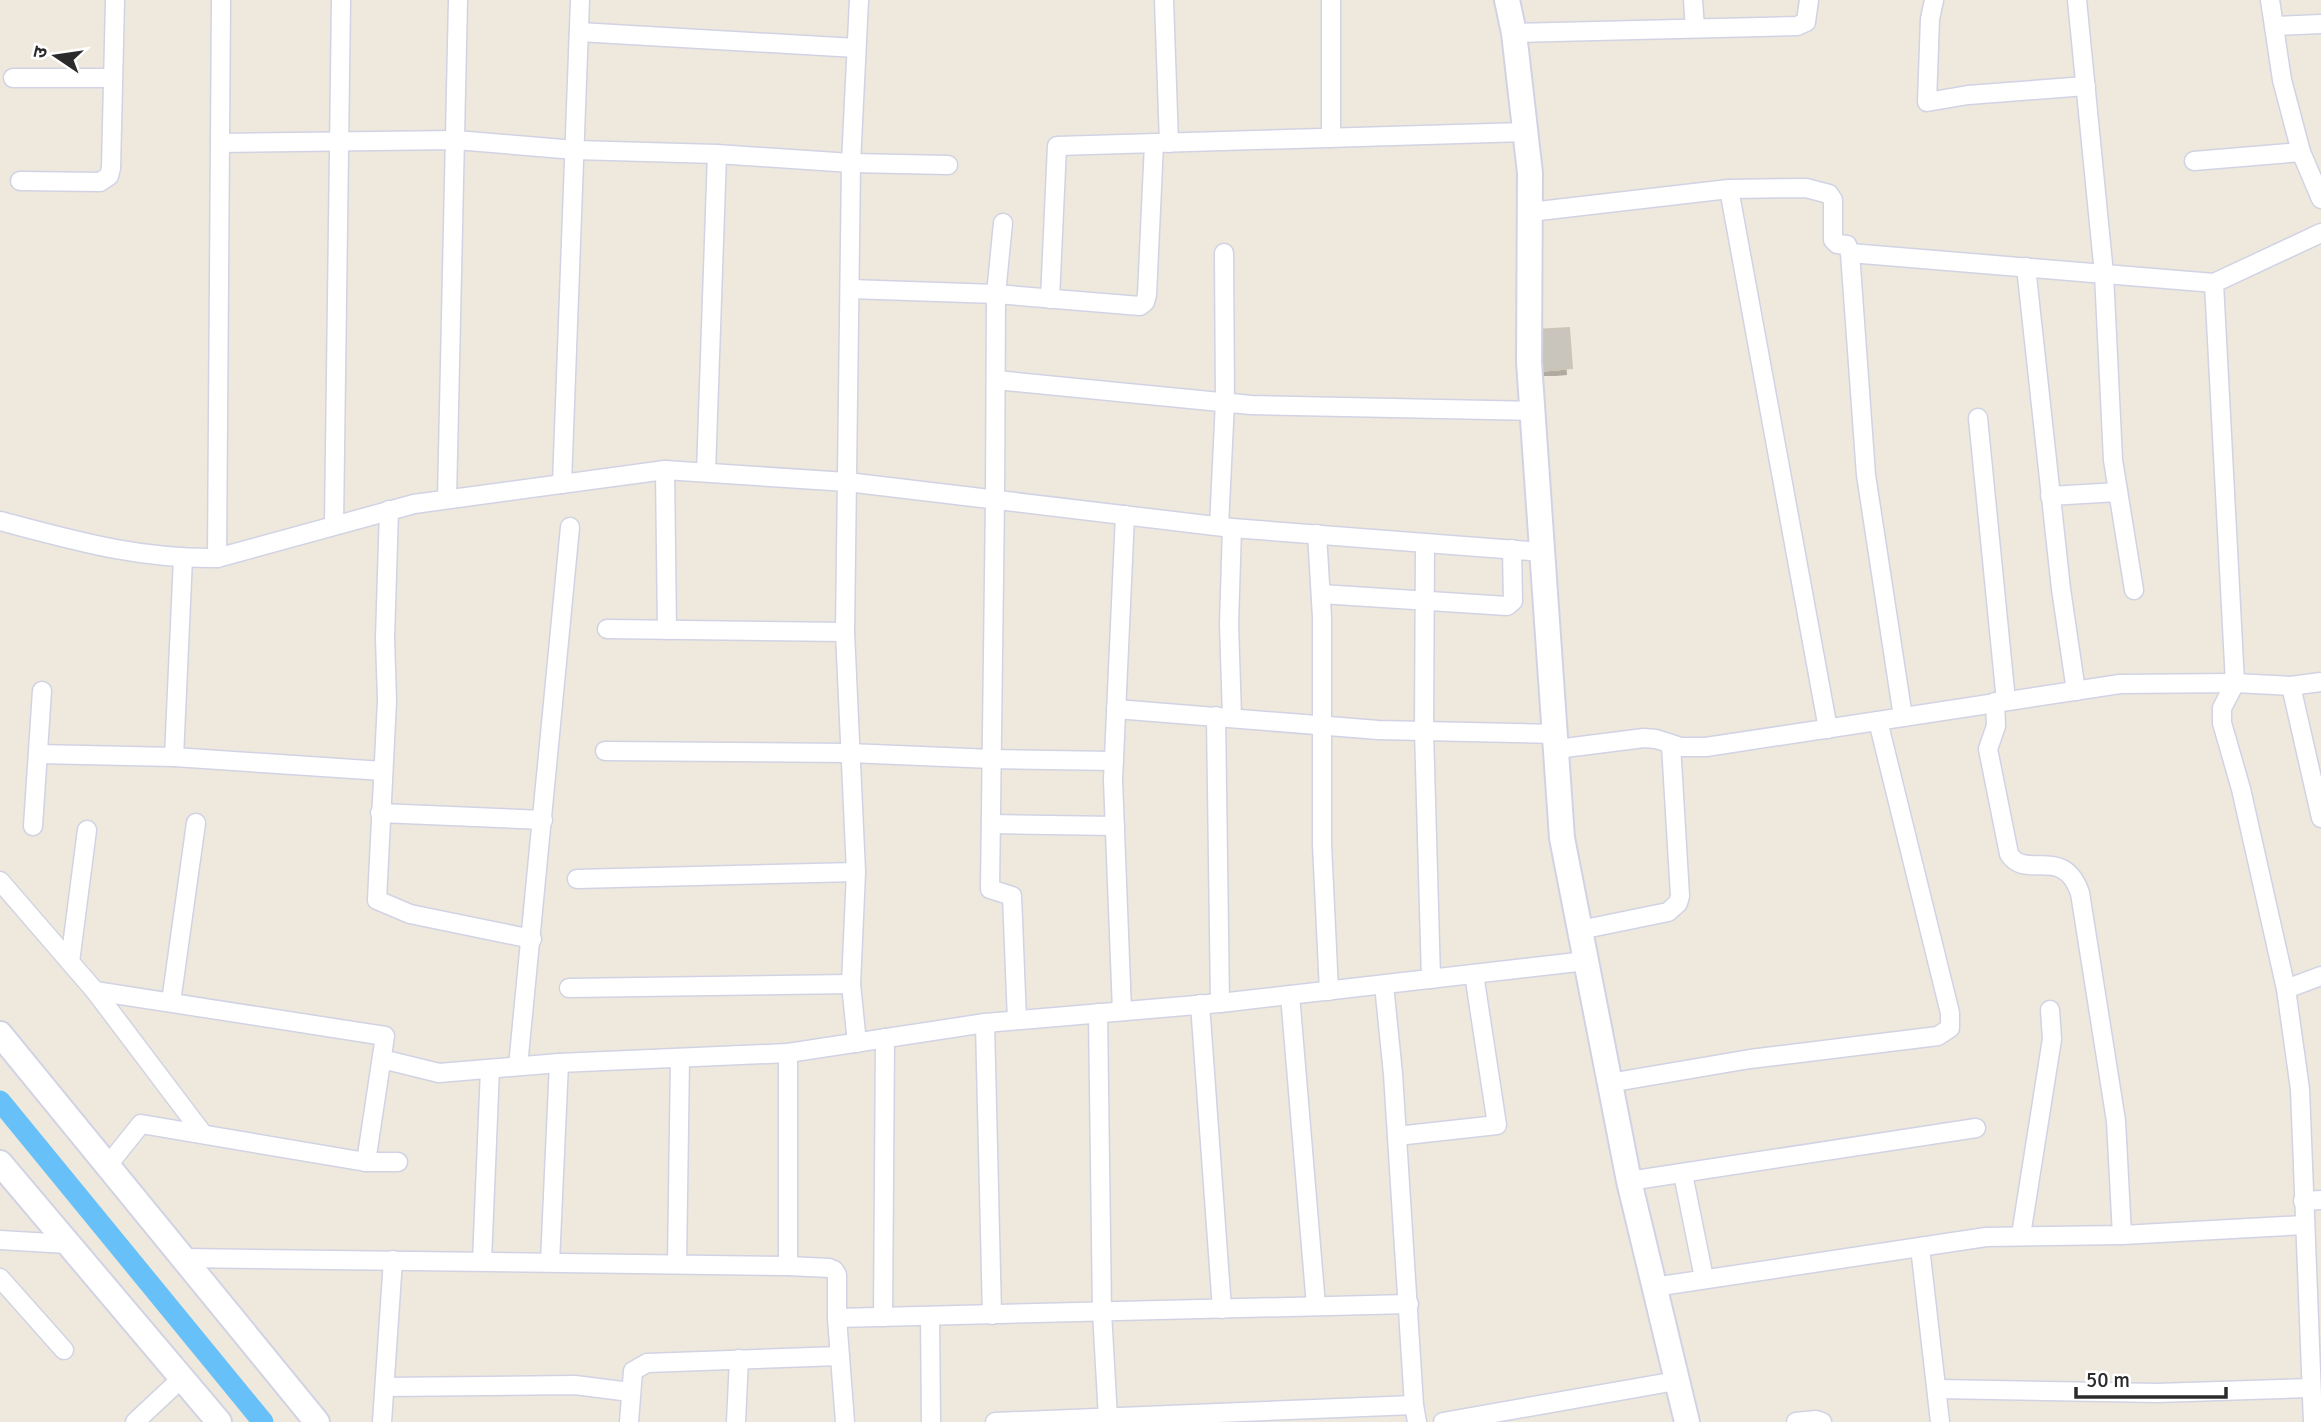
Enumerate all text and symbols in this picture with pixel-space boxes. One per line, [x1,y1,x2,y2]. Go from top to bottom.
north arrow [21,21,91,91]
text: उ [27,43,54,61]
scale bar [2076,1356,2226,1400]
text: 50 m [2086,1367,2130,1393]

